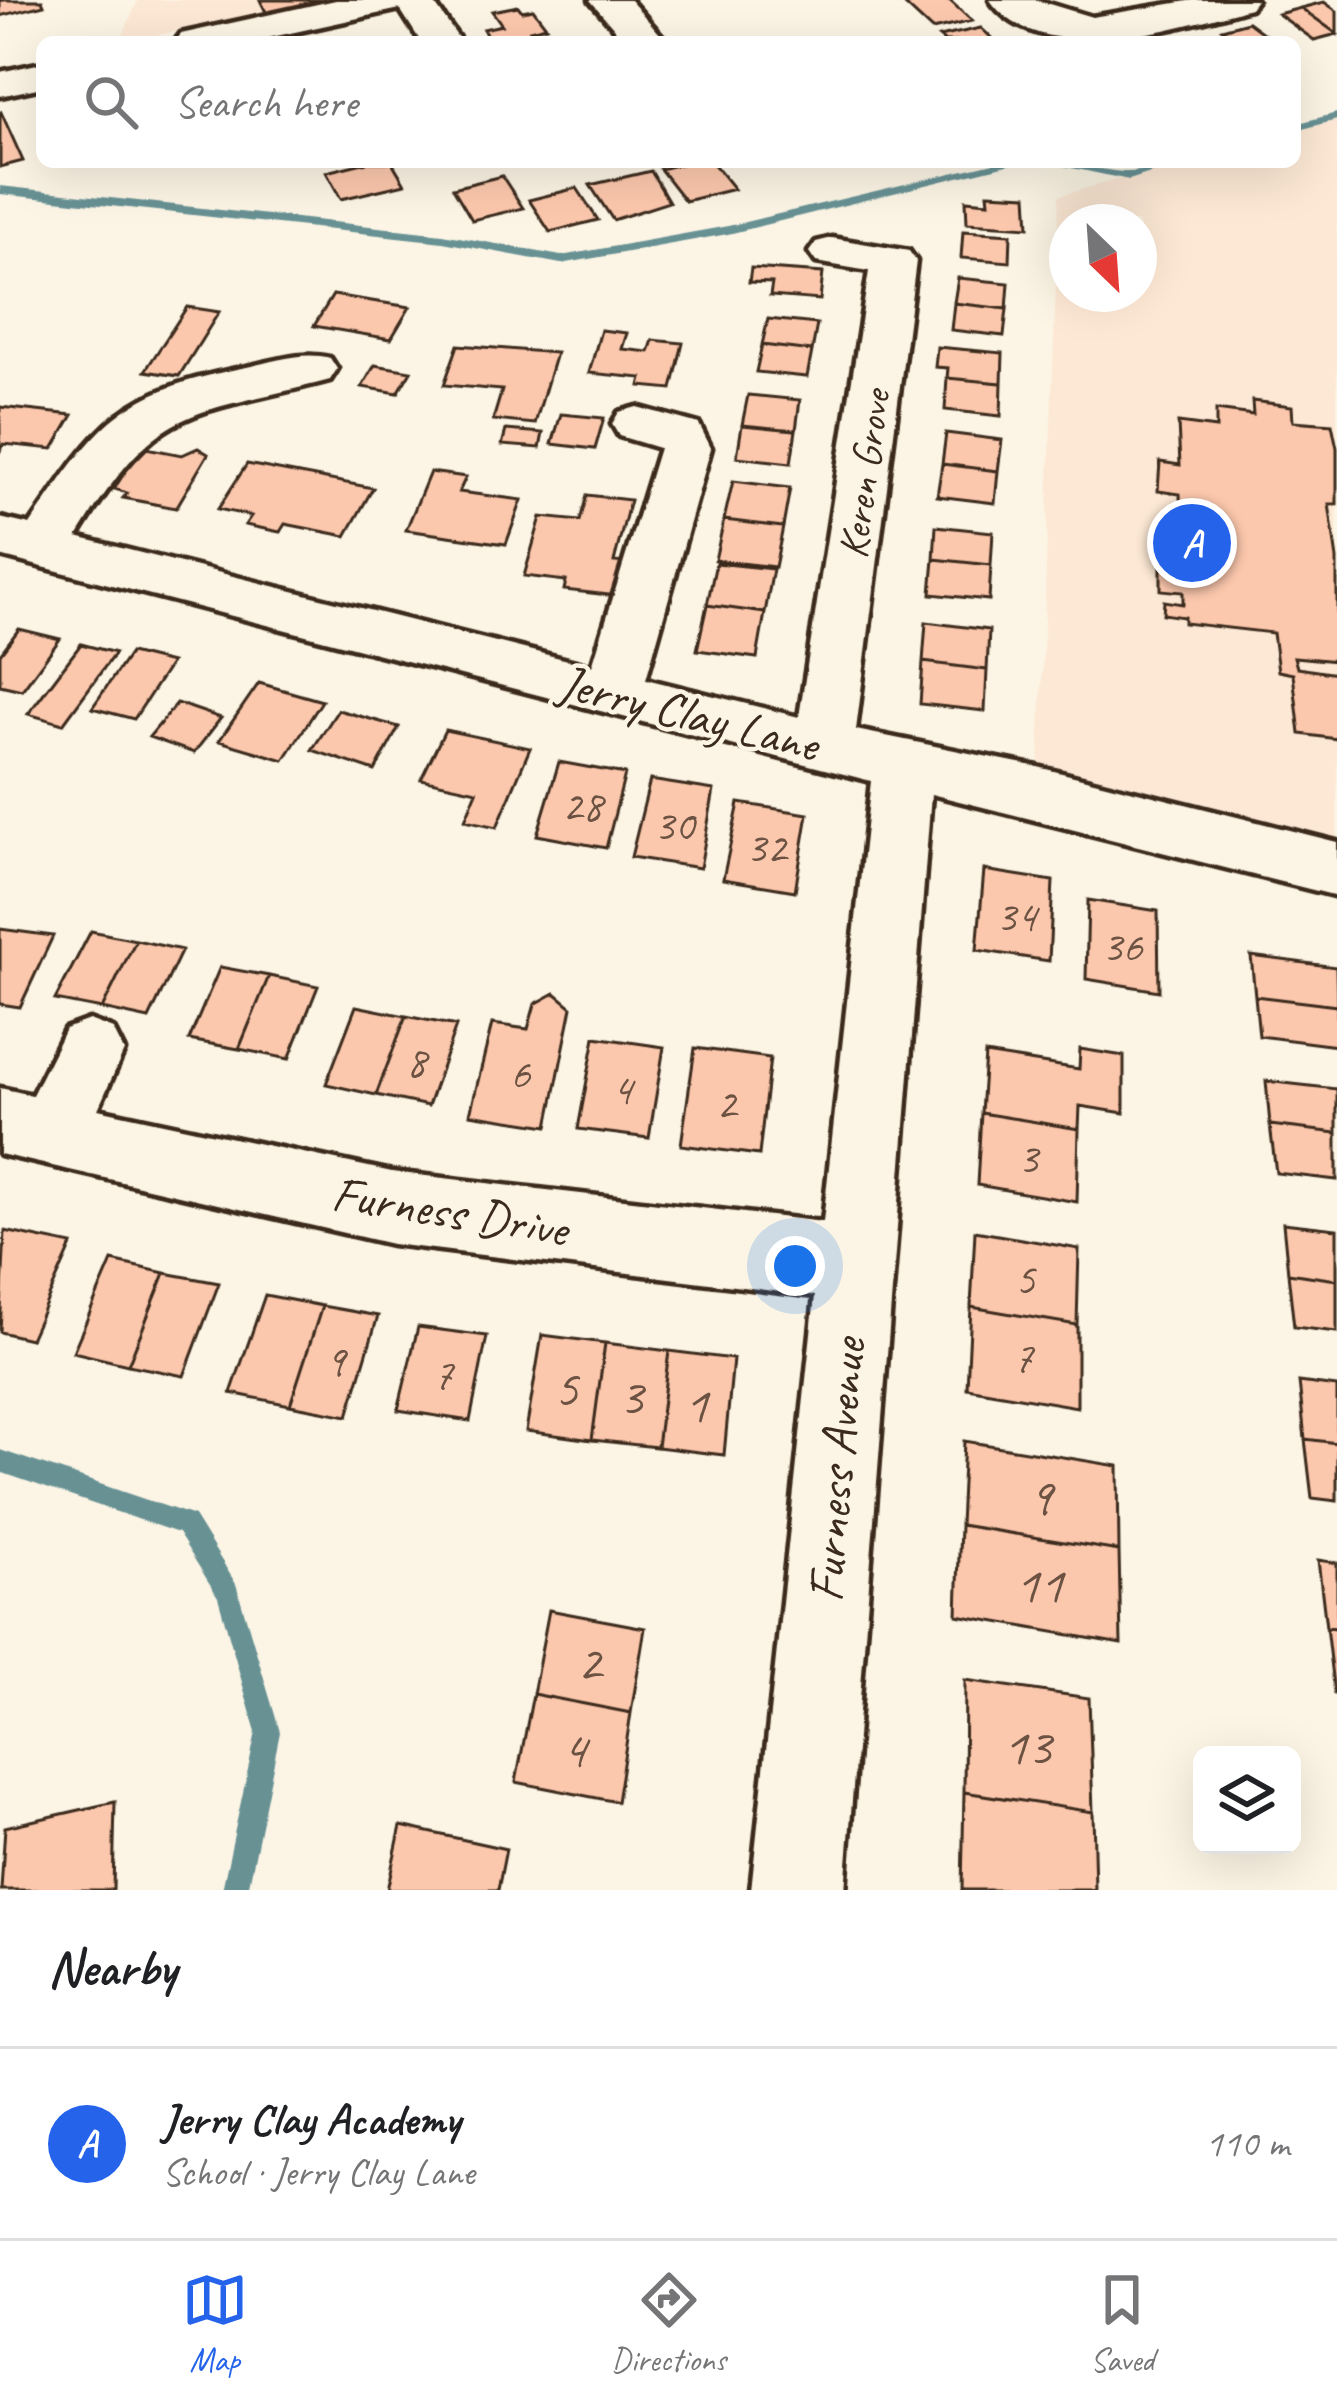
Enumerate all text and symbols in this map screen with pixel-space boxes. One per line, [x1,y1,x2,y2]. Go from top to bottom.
search box [36,36,1301,168]
icon: search [78,69,144,135]
text: Search here [174,74,357,131]
north arrow [1049,204,1157,312]
street label: Keren Grove [826,383,903,562]
pin: A [1153,498,1231,588]
street label: Jerry Clay Lane [550,649,828,777]
house number: 28 [562,777,606,834]
house number: 30 [654,797,697,854]
house number: 32 [746,819,790,876]
house number: 34 [996,888,1040,945]
house number: 36 [1102,918,1144,975]
house number: 8 [406,1033,430,1090]
house number: 6 [510,1045,532,1102]
house number: 4 [612,1061,636,1118]
house number: 2 [716,1075,740,1132]
house number: 3 [1018,1130,1041,1187]
street label: Furness Drive [328,1161,575,1262]
your location [765,1236,825,1296]
house number: 5 [1015,1251,1038,1308]
house number: 7 [1013,1329,1036,1386]
street label: Furness Avenue [793,1332,880,1604]
house number: 9 [325,1333,349,1390]
house number: 7 [433,1346,456,1403]
house number: 5 [554,1354,581,1422]
house number: 3 [619,1362,647,1430]
house number: 1 [684,1370,711,1438]
house number: 9 [1028,1462,1056,1530]
house number: 11 [1015,1550,1066,1618]
house number: 2 [577,1628,605,1696]
house number: 13 [1003,1712,1055,1780]
house number: 4 [562,1715,591,1783]
map controls [1193,1746,1301,1854]
button: layers [1193,1746,1301,1854]
text: Nearby [48,1936,176,2000]
text: Jerry Clay Academy [162,2091,460,2148]
text: A [77,2119,97,2168]
text: 110 m [1205,2119,1289,2168]
text: School · Jerry Clay Lane [162,2148,475,2197]
tab: Map [182,2267,248,2381]
tab: Directions [611,2267,726,2381]
tab: Saved [1089,2267,1155,2381]

